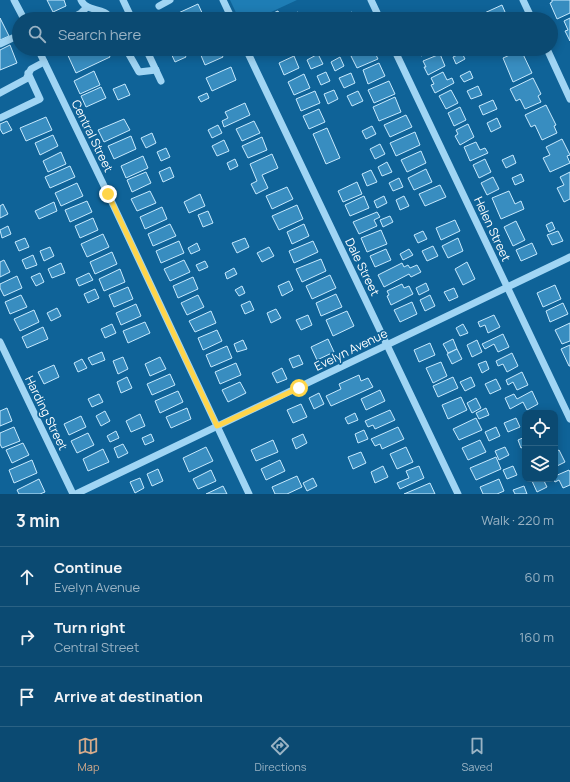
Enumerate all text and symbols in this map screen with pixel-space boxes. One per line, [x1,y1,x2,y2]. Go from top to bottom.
search box [12,12,558,56]
icon: search [26,23,48,45]
text: Search here [58,24,141,45]
street label: Central Street [68,97,117,175]
route end [99,185,117,203]
street label: Helen Street [470,194,515,264]
street label: Dale Street [341,235,384,299]
street label: Evelyn Avenue [311,324,390,375]
street label: Harding Street [21,373,72,453]
route start [290,379,308,397]
map controls [522,410,558,482]
button: locate [522,410,558,446]
button: layers [522,446,558,482]
text: 3 min [16,509,60,532]
text: Walk · 220 m [481,511,554,529]
text: Continue [54,557,122,578]
icon: ahead [16,566,38,588]
text: 60 m [524,568,554,586]
text: Evelyn Avenue [54,578,140,596]
text: Turn right [54,617,125,638]
icon: right [16,626,38,648]
text: 160 m [519,628,554,646]
text: Central Street [54,638,139,656]
icon: arrive [16,686,38,708]
text: Arrive at destination [54,686,203,707]
tab: Map [77,735,99,774]
tab: Directions [254,735,307,774]
tab: Saved [462,735,493,774]

